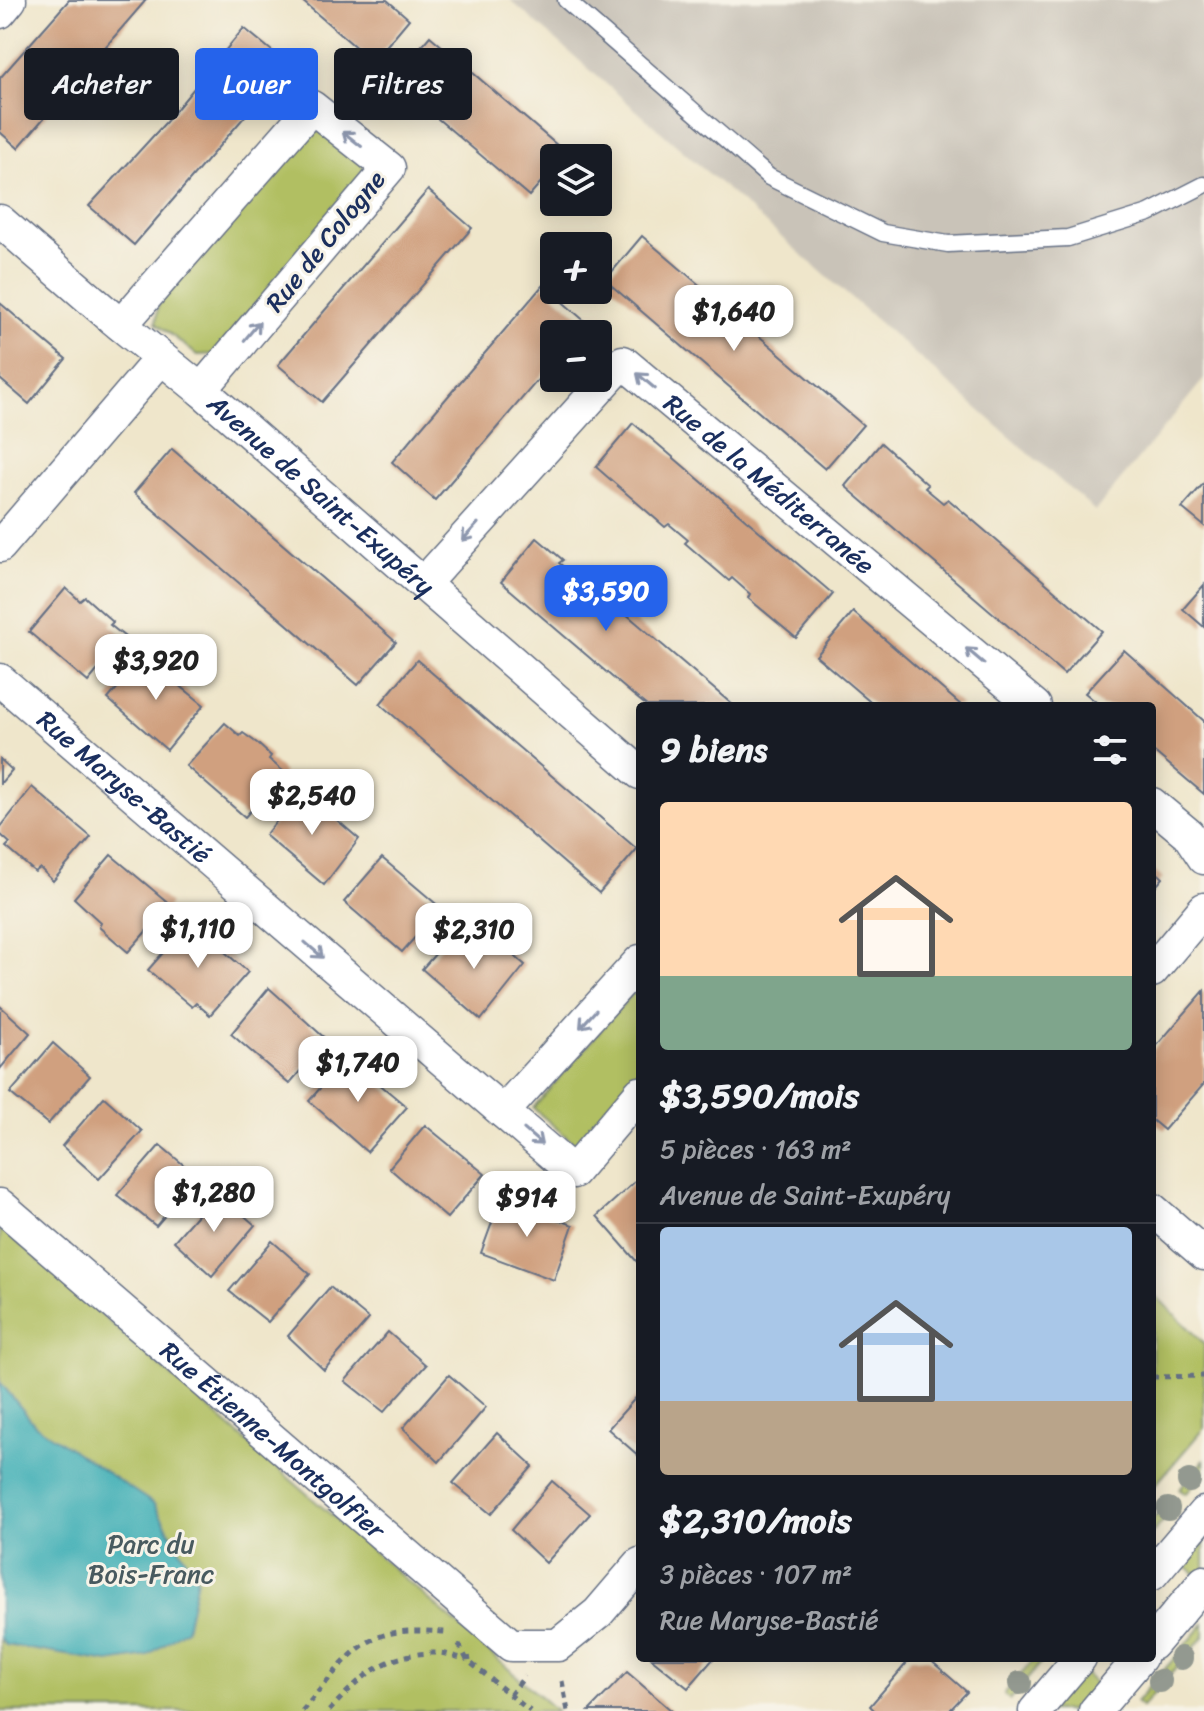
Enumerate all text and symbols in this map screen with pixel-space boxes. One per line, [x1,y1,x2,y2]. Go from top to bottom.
chip: Acheter [24,48,179,120]
chip: Louer [195,48,318,120]
chip: Filtres [334,48,472,120]
one-way arrow [342,130,363,148]
map controls [540,144,612,392]
button: layers [540,144,612,216]
street label: Rue de Cologne [253,159,397,323]
button: + [540,232,612,304]
pin: $1,640 [669,285,799,353]
text: $1,640 [692,288,776,334]
button: − [540,320,612,392]
one-way arrow [243,321,261,342]
one-way arrow [637,372,657,390]
street label: Avenue de Saint-Exupéry [196,381,446,608]
street label: Rue de la Méditerranée [653,382,886,587]
one-way arrow [461,522,479,542]
pin: $3,590 [541,565,671,633]
text: $3,590 [562,568,650,614]
pin: $3,920 [91,634,221,702]
text: $3,920 [113,637,199,683]
one-way arrow [965,647,985,665]
street label: Rue Maryse-Bastié [26,698,222,876]
text: 9 biens [660,720,768,780]
icon: filters [1088,728,1132,772]
pin: $2,540 [247,769,377,837]
text: $2,540 [268,772,356,818]
icon: home [824,854,968,998]
pin: $1,110 [133,902,263,970]
pin: $2,310 [409,903,539,971]
text: $1,110 [161,905,235,951]
text: $2,310 [433,906,515,952]
one-way arrow [304,941,324,959]
one-way arrow [578,1009,597,1029]
pin: $1,740 [293,1036,423,1104]
text: $1,740 [316,1039,400,1085]
text: $3,590/mois [660,1066,859,1126]
text: 5 pièces · 163 m² [660,1126,852,1172]
one-way arrow [522,1128,542,1146]
pin: $1,280 [149,1166,279,1234]
text: $1,280 [173,1169,255,1215]
pin: $914 [480,1171,574,1239]
text: Avenue de Saint-Exupéry [660,1172,950,1218]
text: $914 [497,1174,557,1220]
icon: home [824,1279,968,1423]
street label: Rue Étienne-Montgolfier [149,1329,397,1552]
text: $2,310/mois [660,1491,852,1551]
park label: Parc du Bois-Franc [88,1521,214,1597]
text: 3 pièces · 107 m² [660,1551,852,1597]
text: Rue Maryse-Bastié [660,1597,879,1643]

